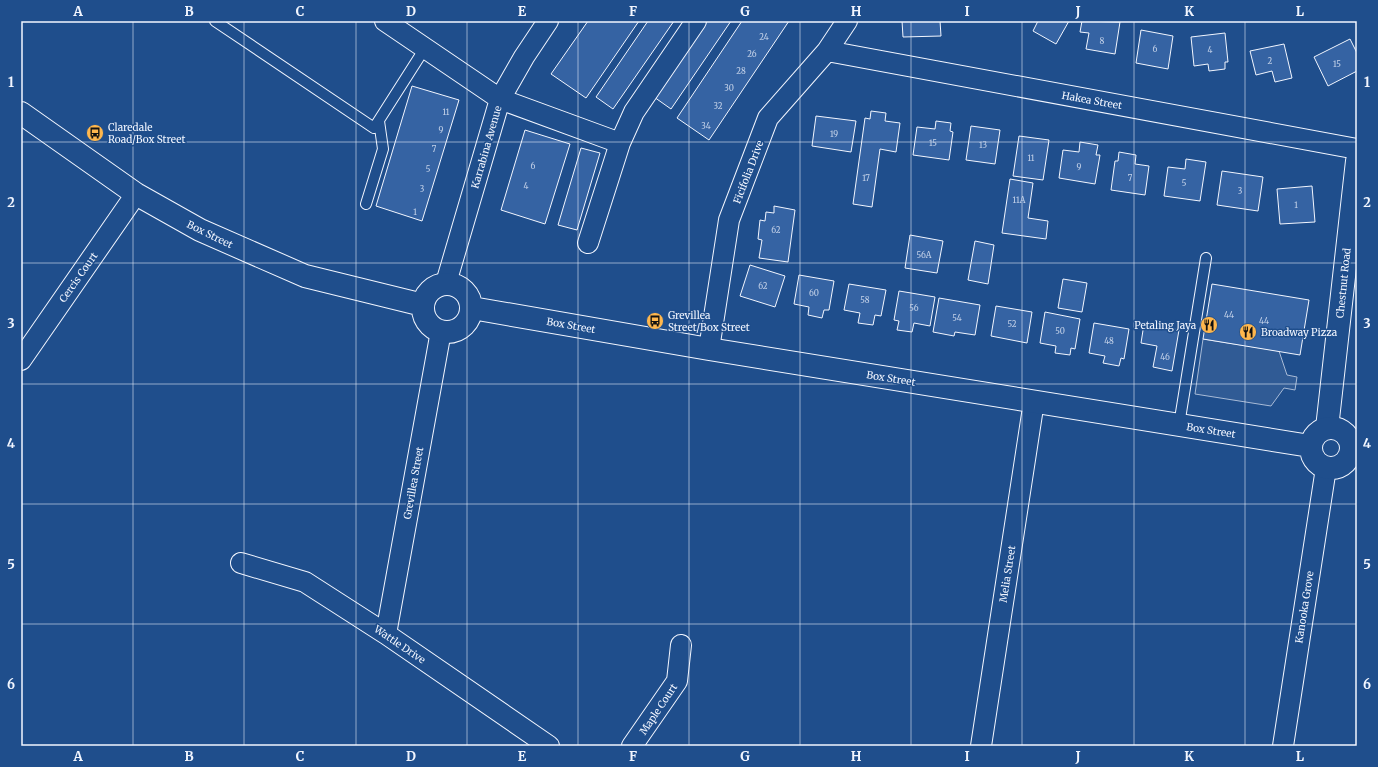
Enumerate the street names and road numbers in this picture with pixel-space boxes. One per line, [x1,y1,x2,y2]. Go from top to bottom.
street label: Hakea Street [1061,89,1123,112]
street label: Karrabina Avenue [468,104,505,190]
street label: Ficifolia Drive [730,139,767,206]
street label: Box Street [185,218,235,251]
street label: Chestnut Road [1333,247,1354,319]
street label: Cercis Court [56,250,100,305]
street label: Box Street [545,315,597,336]
street label: Box Street [865,368,916,389]
street label: Box Street [1185,420,1236,441]
street label: Grevillea Street [401,446,426,520]
street label: Melia Street [997,544,1018,604]
street label: Kanooka Grove [1292,570,1317,644]
street label: Wattle Drive [371,622,428,666]
street label: Maple Court [637,681,680,737]

